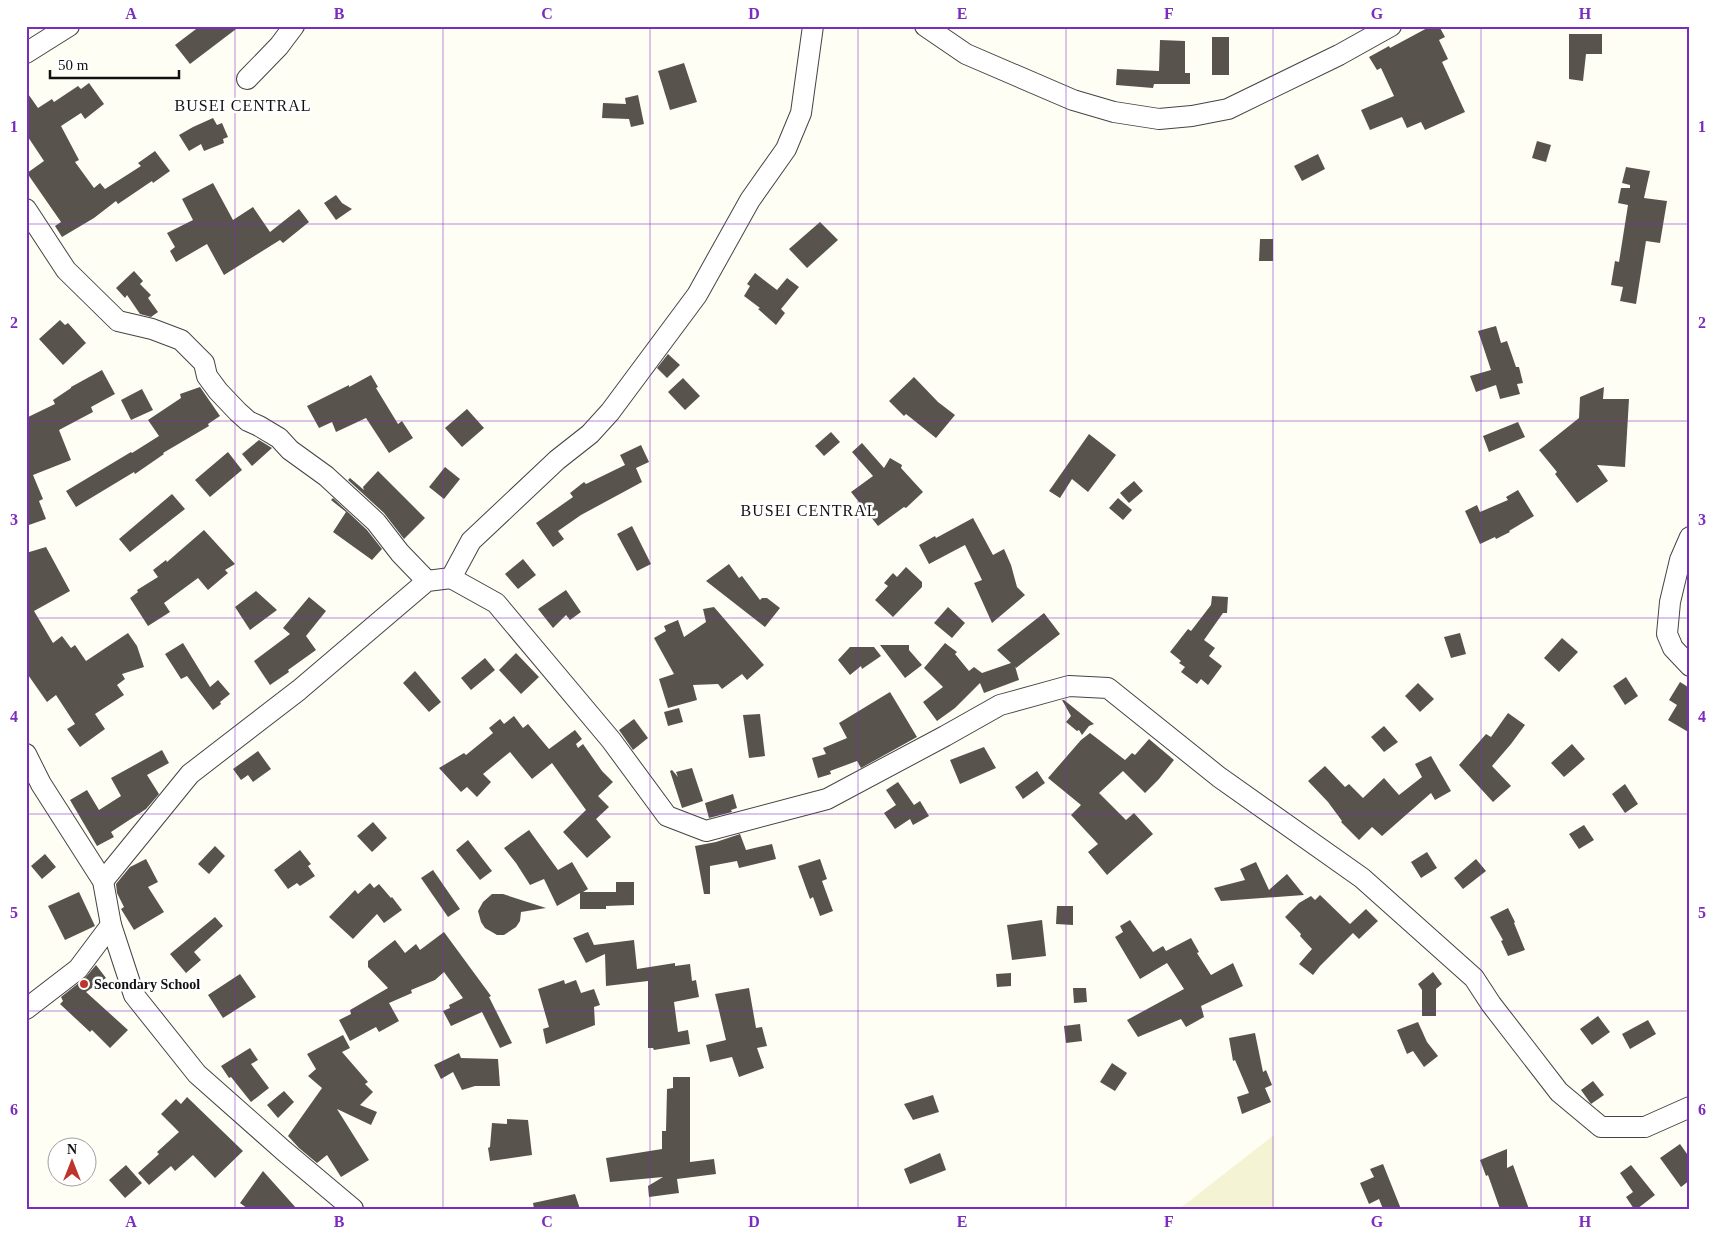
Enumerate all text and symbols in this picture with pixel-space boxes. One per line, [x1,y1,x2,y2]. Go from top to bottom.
text: A [125,5,137,22]
text: B [334,5,345,22]
text: C [541,5,553,22]
text: D [748,5,760,22]
text: E [957,5,967,22]
text: F [1164,5,1174,22]
text: G [1371,5,1384,22]
text: H [1579,5,1592,22]
scale bar [50,48,179,80]
text: 50 m [58,57,89,73]
district label: BUSEI CENTRAL [175,97,312,114]
text: 1 [10,118,18,135]
text: 1 [1698,118,1706,135]
text: 2 [10,314,18,331]
text: 2 [1698,314,1706,331]
district label: BUSEI CENTRAL [741,502,878,519]
text: 3 [10,511,18,528]
text: 3 [1698,511,1706,528]
text: 4 [10,708,18,725]
text: 4 [1698,708,1706,725]
text: 5 [10,904,18,921]
text: 5 [1698,904,1706,921]
place label: Secondary School [94,977,200,992]
marker: Secondary School [78,978,90,990]
text: 6 [10,1101,18,1118]
text: 6 [1698,1101,1706,1118]
north arrow [48,1138,98,1188]
text: N [67,1142,77,1157]
text: A [125,1213,137,1230]
text: B [334,1213,345,1230]
text: C [541,1213,553,1230]
text: D [748,1213,760,1230]
text: E [957,1213,967,1230]
text: F [1164,1213,1174,1230]
text: G [1371,1213,1384,1230]
text: H [1579,1213,1592,1230]

